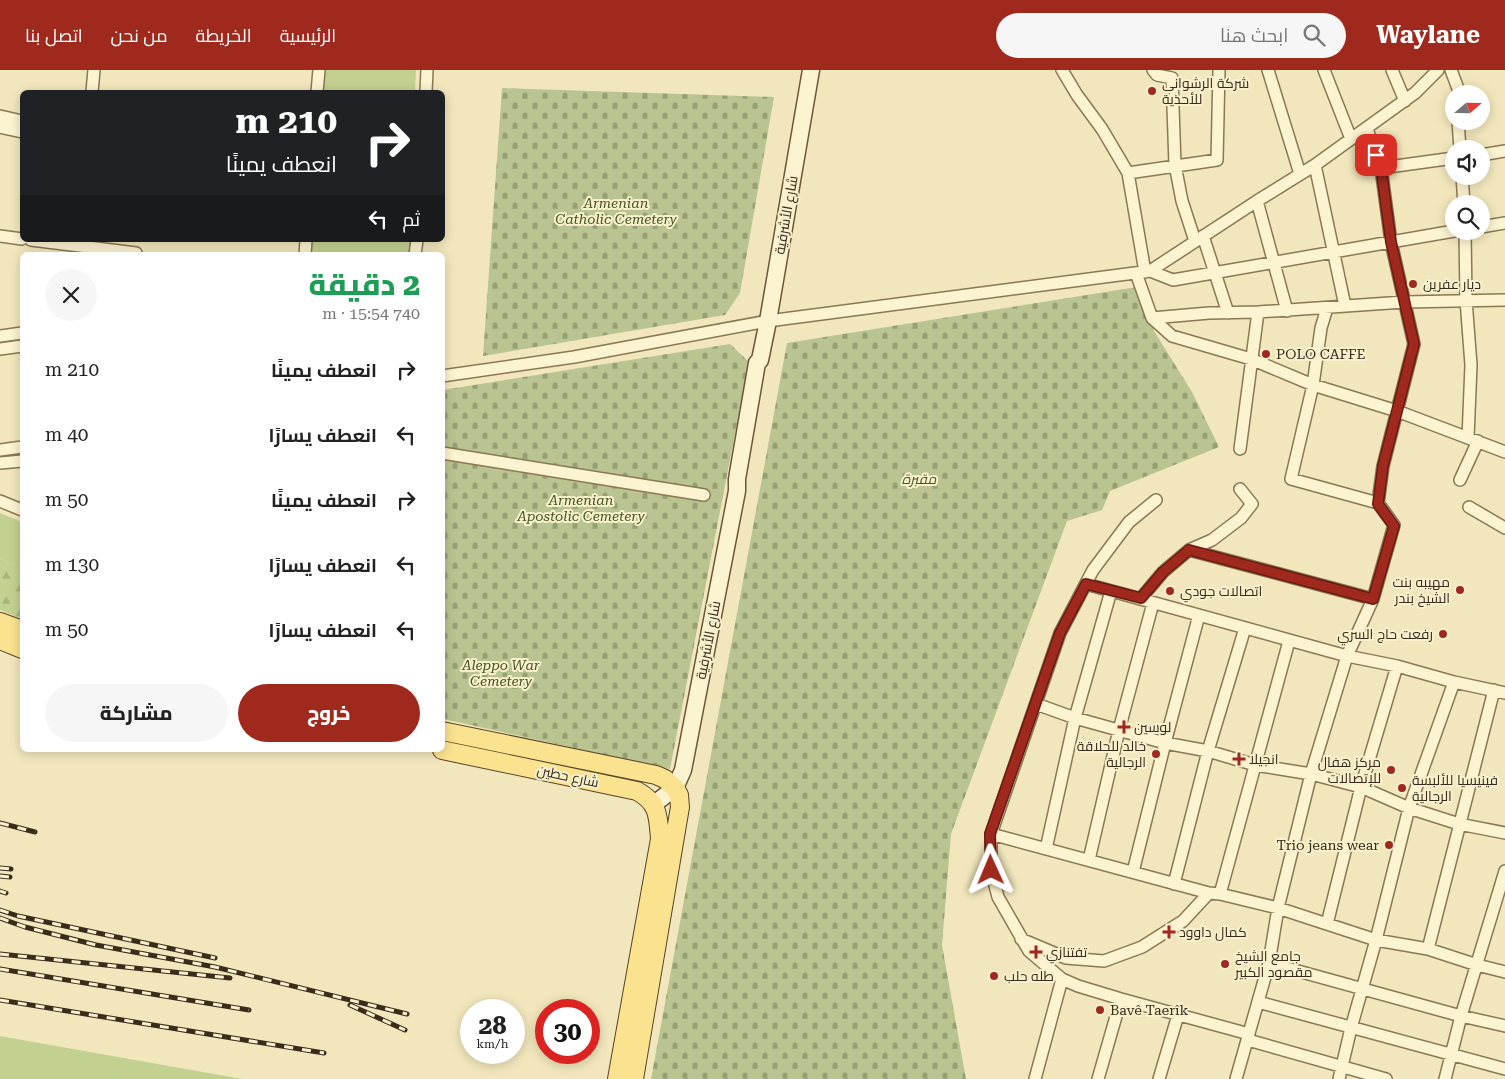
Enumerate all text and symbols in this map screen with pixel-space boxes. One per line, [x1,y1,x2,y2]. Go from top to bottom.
search box [996,13,1346,58]
icon: search [1300,21,1328,49]
text: Waylane [1376,21,1480,49]
text: ابحث هنا [1220,24,1288,47]
text: اتصل بنا [25,25,83,46]
text: من نحن [111,25,167,46]
text: الخريطة [195,25,252,46]
text: الرئيسية [280,25,336,46]
place label: شركة الرشواني للأحذية [1162,75,1249,107]
marker: شركة الرشواني للأحذية [1146,85,1158,97]
north arrow [1445,85,1490,130]
map controls [1445,85,1490,240]
text: 210 m [236,101,337,142]
icon: right [355,110,420,175]
pin [1355,134,1397,176]
button: sound [1445,140,1490,185]
icon: arrive [1362,141,1390,169]
text: انعطف يمينًا [226,152,337,177]
street label: شارع الأشرفية [771,174,802,256]
park label: Armenian Catholic Cemetery [555,195,678,227]
button: search [1445,195,1490,240]
icon: left [364,205,392,233]
text: ثم [402,208,420,231]
text: 2 دقيقة [308,267,420,302]
button: close [45,269,97,321]
place label: ديار عفرين [1423,276,1481,292]
marker: ديار عفرين [1407,278,1419,290]
text: 740 m · 15:54 [322,304,420,323]
place label: POLO CAFFE [1276,346,1365,362]
marker: POLO CAFFE [1260,348,1272,360]
icon: right [392,356,420,384]
text: 210 m [45,358,99,381]
text: انعطف يمينًا [271,359,377,382]
icon: left [392,421,420,449]
text: 40 m [45,423,88,446]
text: انعطف يسارًا [269,424,377,447]
park label: مقبرة [902,471,937,488]
icon: right [392,486,420,514]
text: 50 m [45,488,88,511]
text: انعطف يمينًا [271,489,377,512]
park label: Armenian Apostolic Cemetery [516,492,645,524]
icon: left [392,551,420,579]
text: 130 m [45,553,99,576]
text: انعطف يسارًا [269,554,377,577]
place label: مهيبه بنت الشيخ بندر [1393,574,1450,607]
place label: اتصالات جودي [1180,583,1262,603]
marker: مهيبه بنت الشيخ بندر [1454,584,1466,596]
marker: اتصالات جودي [1164,585,1176,597]
street label: شارع الأشرفية [693,599,724,681]
icon: left [392,616,420,644]
text: 50 m [45,618,88,641]
text: انعطف يسارًا [269,619,377,642]
place label: رفعت حاج السري [1337,626,1433,646]
marker: رفعت حاج السري [1437,628,1449,640]
park label: Aleppo War Cemetery [461,657,540,689]
button: مشاركة [45,684,228,742]
button: خروج [238,684,420,742]
place label: لوسين [1134,719,1171,735]
marker: لوسين [1118,721,1130,733]
place label: خالد للحلاقة الرجالية [1077,738,1146,770]
marker: خالد للحلاقة الرجالية [1150,748,1162,760]
place label: انجيلا [1249,751,1278,767]
marker: انجيلا [1233,753,1245,765]
place label: مركز هفال للإتصالات [1318,754,1381,787]
street label: شارع حطين [535,762,600,791]
marker: مركز هفال للإتصالات [1385,764,1397,776]
place label: فينيسيا للألبسة الرجالية [1412,772,1498,804]
marker: فينيسيا للألبسة الرجالية [1396,782,1408,794]
place label: Trio jeans wear [1277,837,1379,853]
marker: Trio jeans wear [1383,839,1395,851]
position arrow [964,843,1016,895]
place label: كمال داوود [1179,924,1247,941]
marker: كمال داوود [1163,926,1175,938]
place label: تفتنازي [1046,944,1088,964]
marker: تفتنازي [1030,946,1042,958]
place label: جامع الشيخ مقصود الكبير [1234,948,1313,980]
marker: جامع الشيخ مقصود الكبير [1219,958,1231,970]
place label: طله حلب [1004,968,1054,984]
marker: طله حلب [988,970,1000,982]
speed limit sign: 30 [535,999,600,1064]
place label: Bavê Taerîk [1110,1002,1188,1018]
marker: Bavê Taerîk [1094,1004,1106,1016]
text: 28 [478,1011,507,1040]
text: km/h [476,1037,509,1051]

